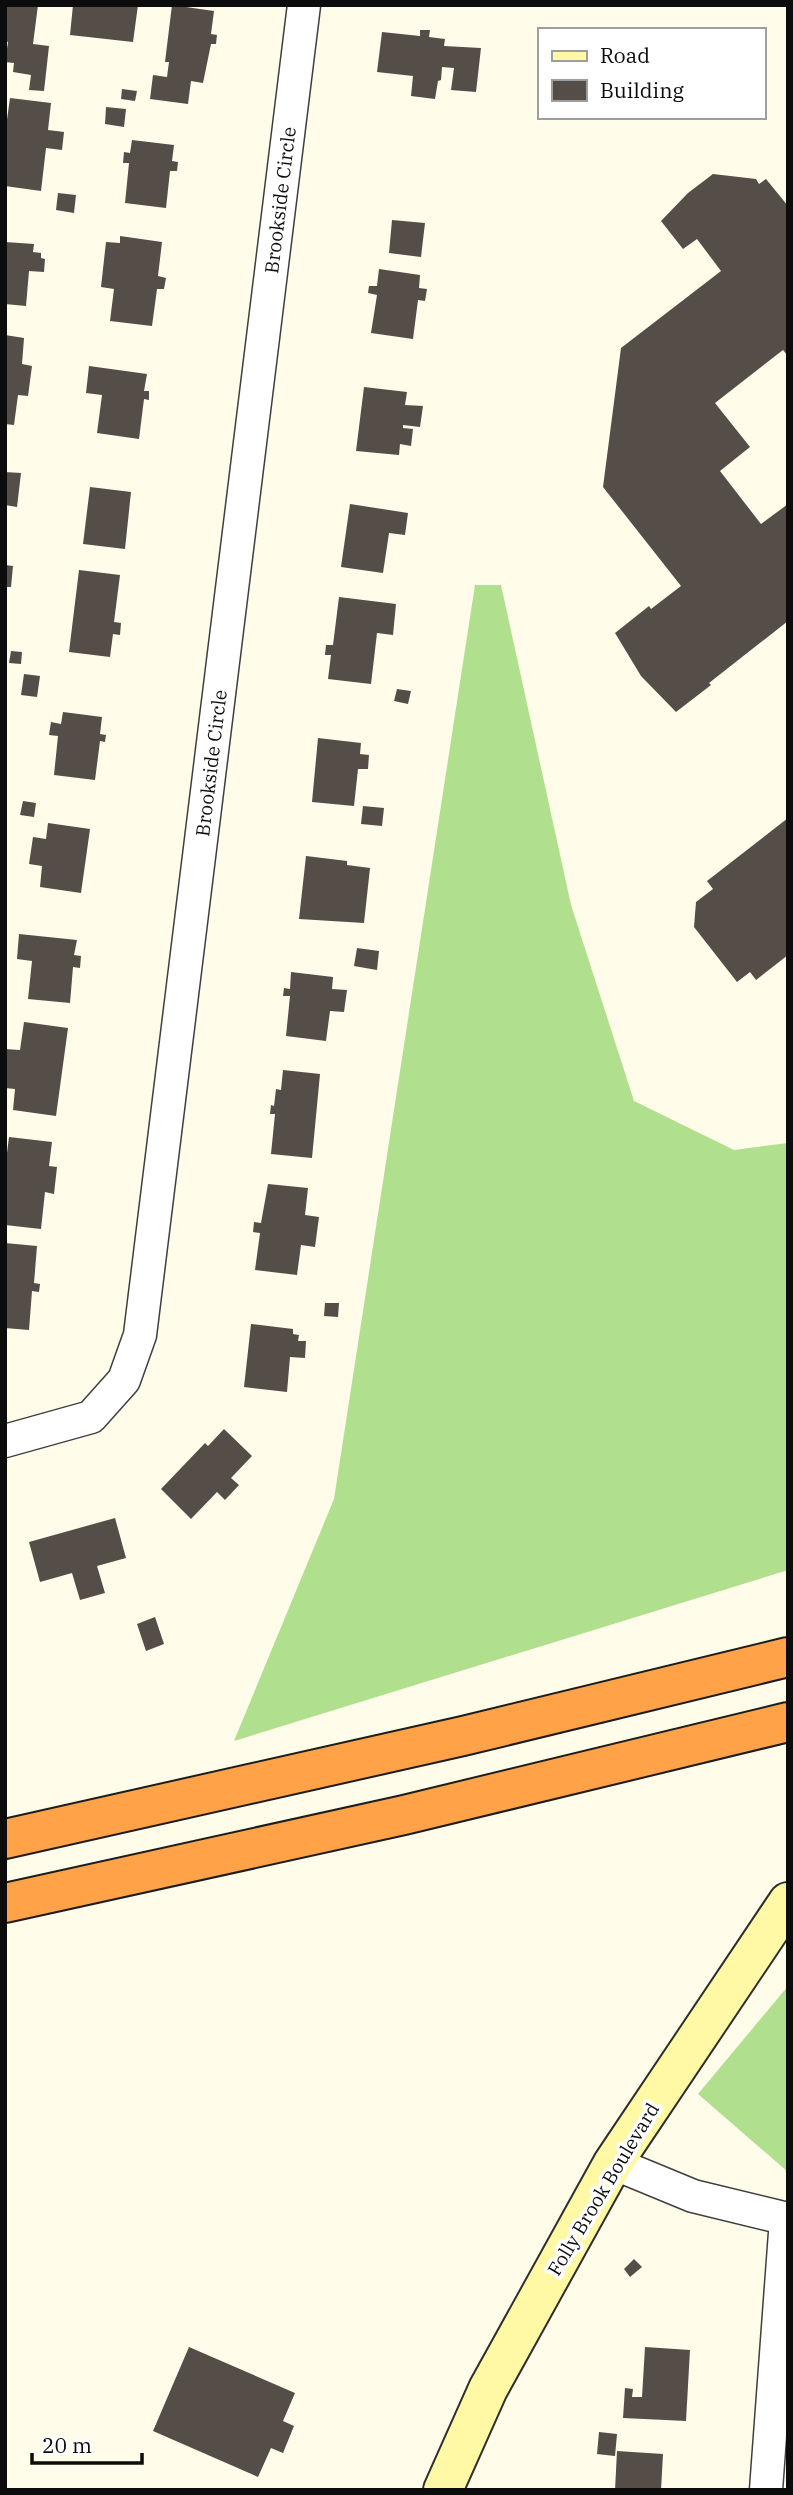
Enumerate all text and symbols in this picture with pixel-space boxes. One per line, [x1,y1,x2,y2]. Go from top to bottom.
legend [538,28,765,119]
text: Road [600,41,650,69]
text: Building [600,76,685,104]
street label: Brookside Circle [259,125,301,275]
street label: Brookside Circle [190,688,232,838]
street label: Folly Brook Boulevard [542,2098,664,2280]
scale bar [32,2422,142,2466]
text: 20 m [42,2431,92,2459]

